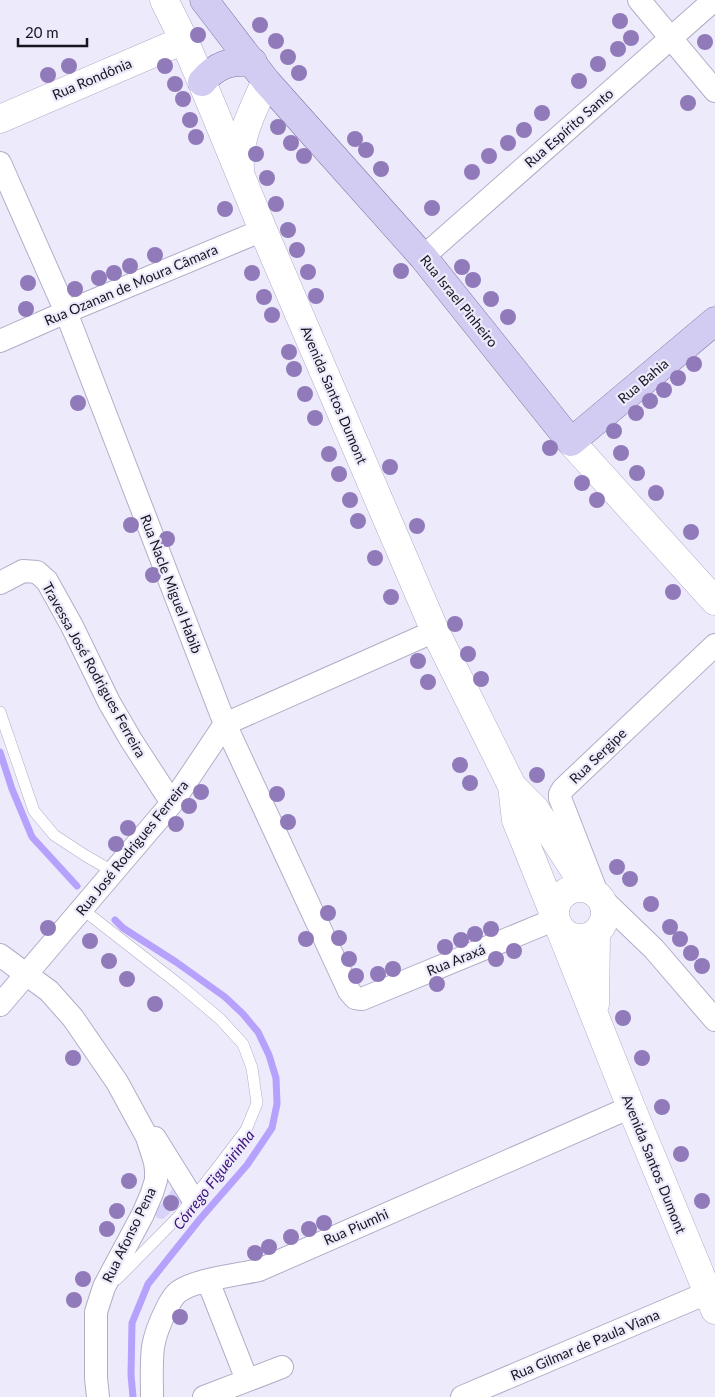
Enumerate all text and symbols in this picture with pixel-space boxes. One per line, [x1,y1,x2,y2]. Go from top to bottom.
scale bar [18,15,86,47]
text: 20 m [25,23,59,41]
street label: Rua Rondônia [49,54,134,103]
street label: Rua Espírito Santo [521,84,617,171]
street label: Rua Ozanan de Moura Câmara [41,240,220,329]
street label: Rua Israel Pinheiro [417,251,502,350]
street label: Avenida Santos Dumont [298,323,371,466]
street label: Rua Bahia [614,355,671,407]
street label: Rua Nacle Miguel Habib [137,512,206,656]
street label: Travessa José Rodrigues Ferreira [39,579,150,760]
street label: Rua Sergipe [566,724,630,787]
street label: Rua José Rodrigues Ferreira [72,777,191,919]
street label: Rua Araxá [424,940,488,979]
street label: Avenida Santos Dumont [619,1092,690,1236]
water label: Córrego Figueirinha [169,1126,258,1233]
street label: Rua Afonso Pena [98,1184,159,1285]
street label: Rua Piumhi [321,1205,391,1248]
street label: Rua Gilmar de Paula Viana [508,1305,662,1384]

